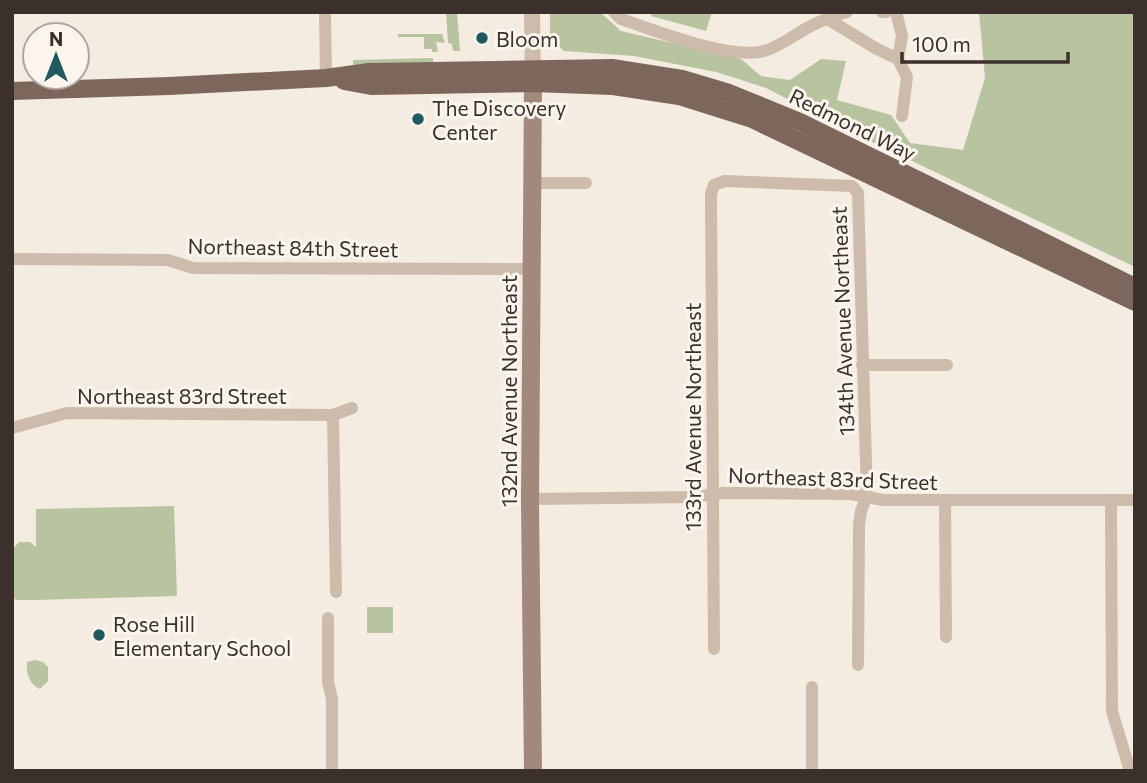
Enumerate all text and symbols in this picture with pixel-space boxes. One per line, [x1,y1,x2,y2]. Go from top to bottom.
north arrow [21,21,91,91]
scale bar [902,21,1068,65]
place label: Bloom [496,26,558,51]
text: N [49,27,63,50]
marker: Bloom [474,30,490,46]
text: 100 m [912,31,971,56]
street label: Redmond Way [786,83,920,165]
place label: The Discovery Center [432,95,566,144]
marker: The Discovery Center [410,111,426,127]
street label: 134th Avenue Northeast [825,206,859,436]
street label: Northeast 84th Street [187,233,399,261]
street label: 132nd Avenue Northeast [496,275,521,507]
street label: 133rd Avenue Northeast [680,303,705,531]
street label: Northeast 83rd Street [77,383,287,408]
street label: Northeast 83rd Street [728,462,938,494]
place label: Rose Hill Elementary School [113,611,291,660]
marker: Rose Hill Elementary School [91,627,107,643]

